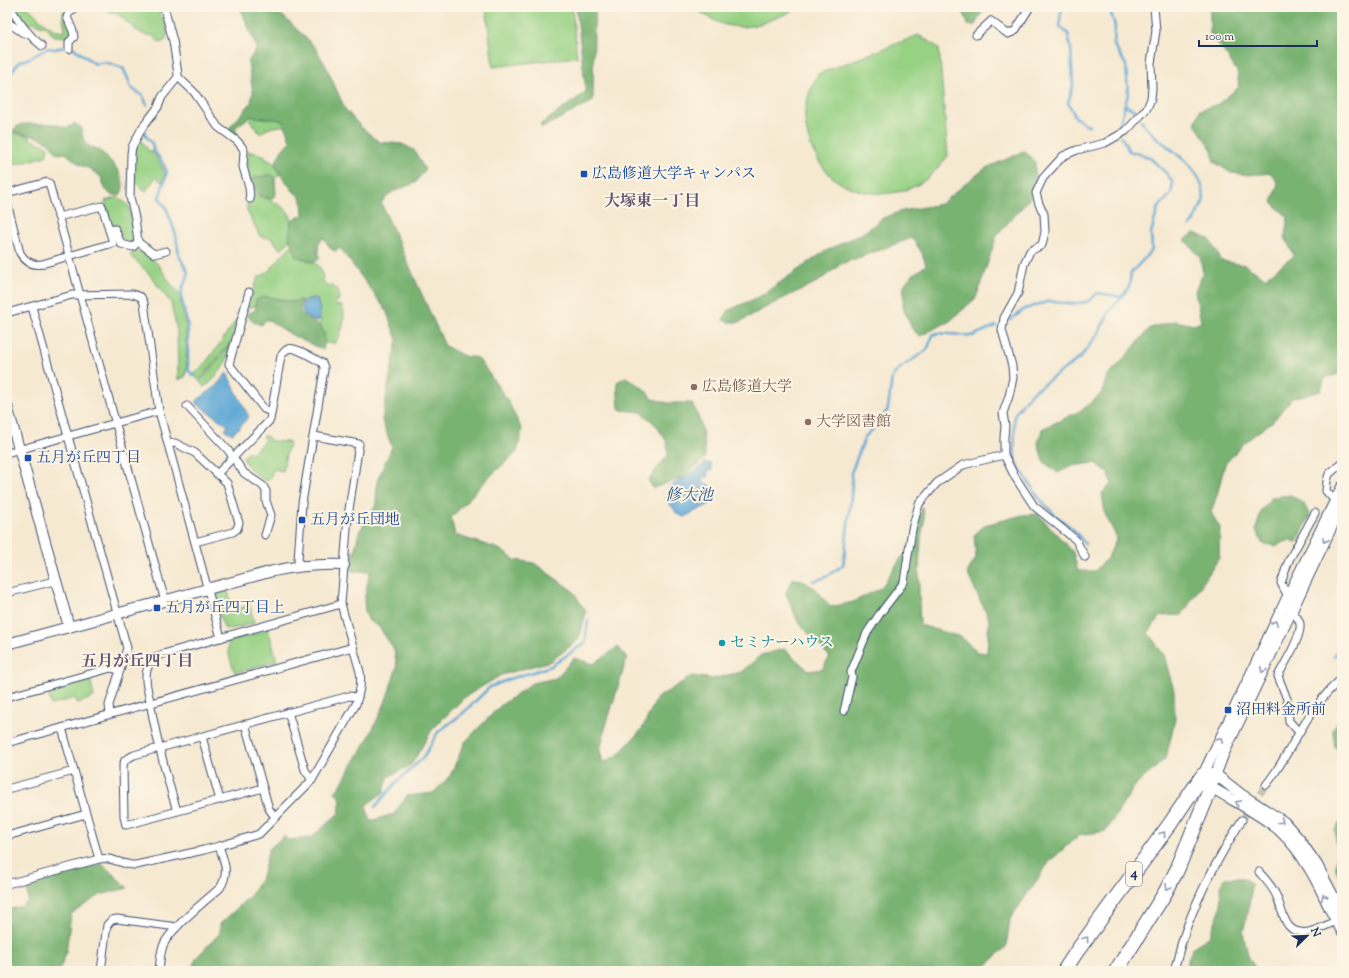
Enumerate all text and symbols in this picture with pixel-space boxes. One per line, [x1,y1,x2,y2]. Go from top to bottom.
scale bar [1199,22,1317,48]
text: 100 m [1205,28,1234,46]
place label: 広島修道大学キャンパス [592,164,756,185]
marker: 広島修道大学キャンパス [579,169,589,179]
district label: 大塚東一丁目 [604,191,700,214]
place label: 広島修道大学 [702,377,792,398]
marker: 広島修道大学 [689,382,699,392]
place label: 大学図書館 [816,412,891,433]
marker: 大学図書館 [803,417,813,427]
place label: 五月が丘四丁目 [36,448,141,469]
marker: 五月が丘四丁目 [23,453,33,463]
water label: 修大池 [665,485,715,508]
place label: 五月が丘団地 [310,510,400,531]
marker: 五月が丘団地 [297,515,307,525]
one-way arrow [1322,536,1330,544]
place label: 五月が丘四丁目上 [165,598,285,619]
marker: 五月が丘四丁目上 [152,603,162,613]
one-way arrow [1270,619,1278,627]
place label: セミナーハウス [730,633,834,654]
marker: セミナーハウス [717,638,727,648]
district label: 五月が丘四丁目 [81,651,193,674]
one-way arrow [1260,666,1268,674]
place label: 沼田料金所前 [1236,700,1326,721]
marker: 沼田料金所前 [1223,705,1233,715]
one-way arrow [1215,737,1223,745]
one-way arrow [1235,801,1242,808]
one-way arrow [1276,816,1283,823]
one-way arrow [1158,832,1165,839]
road number: 4 [1126,862,1142,886]
one-way arrow [1165,883,1173,891]
one-way arrow [1321,894,1329,901]
north arrow [1287,916,1327,956]
text: N [1306,924,1324,940]
one-way arrow [1081,936,1089,943]

